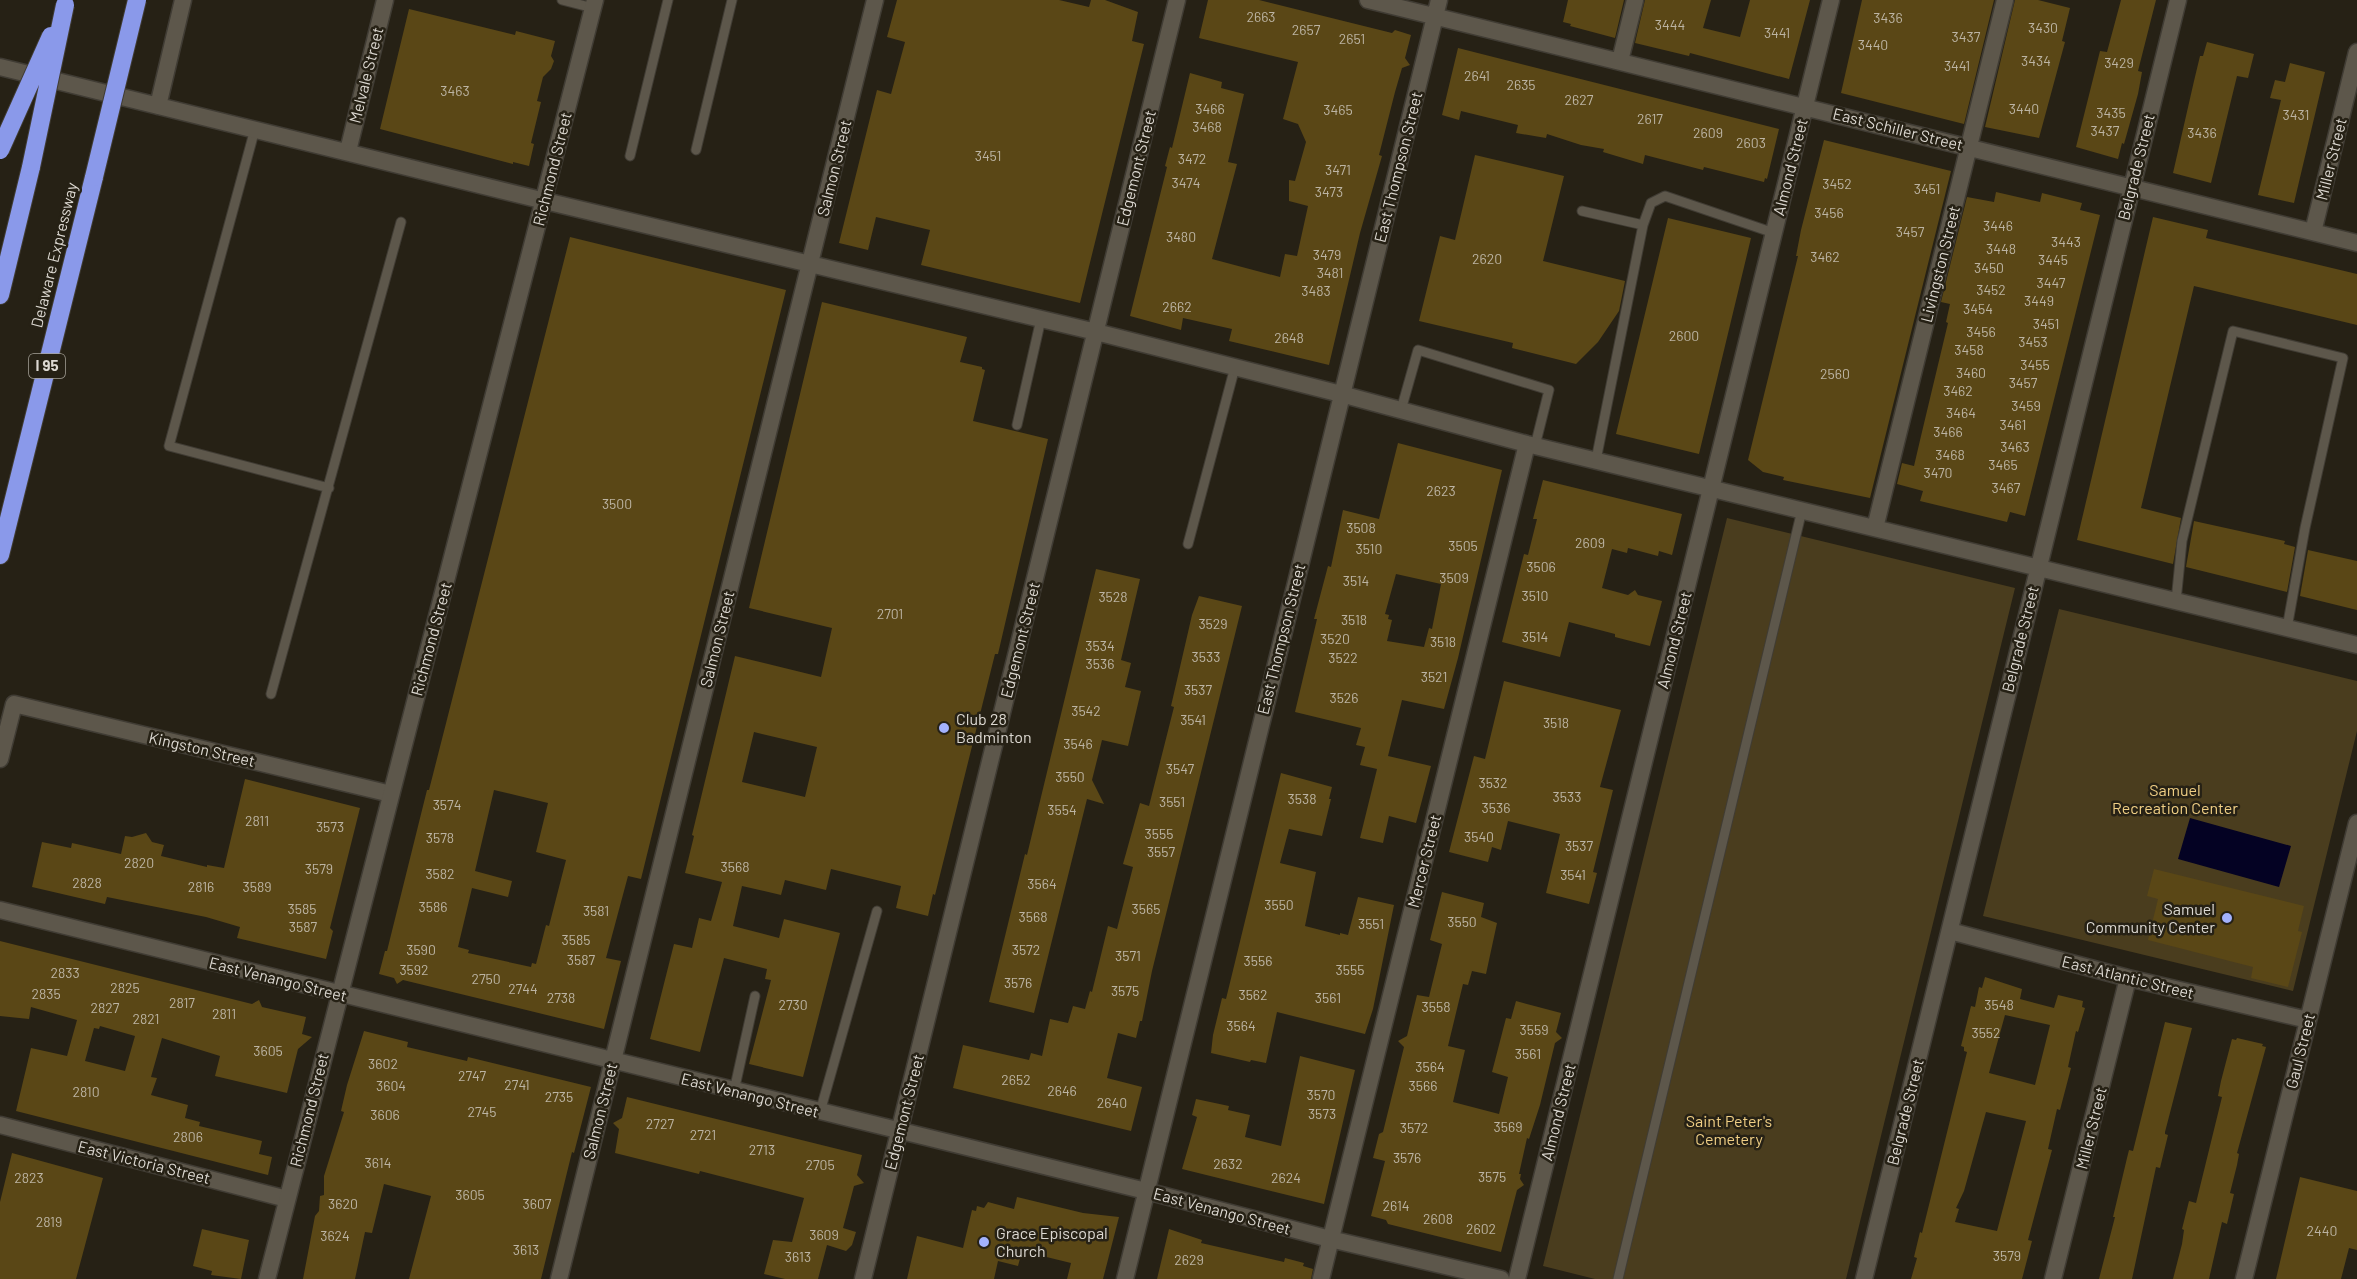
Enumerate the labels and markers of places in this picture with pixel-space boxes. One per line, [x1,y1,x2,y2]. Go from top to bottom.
place label: Club 28 Badminton [956,709,1032,746]
marker: Club 28 Badminton [937,721,951,735]
place label: Samuel Community Center [2086,899,2215,936]
marker: Samuel Community Center [2220,911,2234,925]
place label: Grace Episcopal Church [996,1223,1108,1260]
marker: Grace Episcopal Church [977,1235,991,1249]

